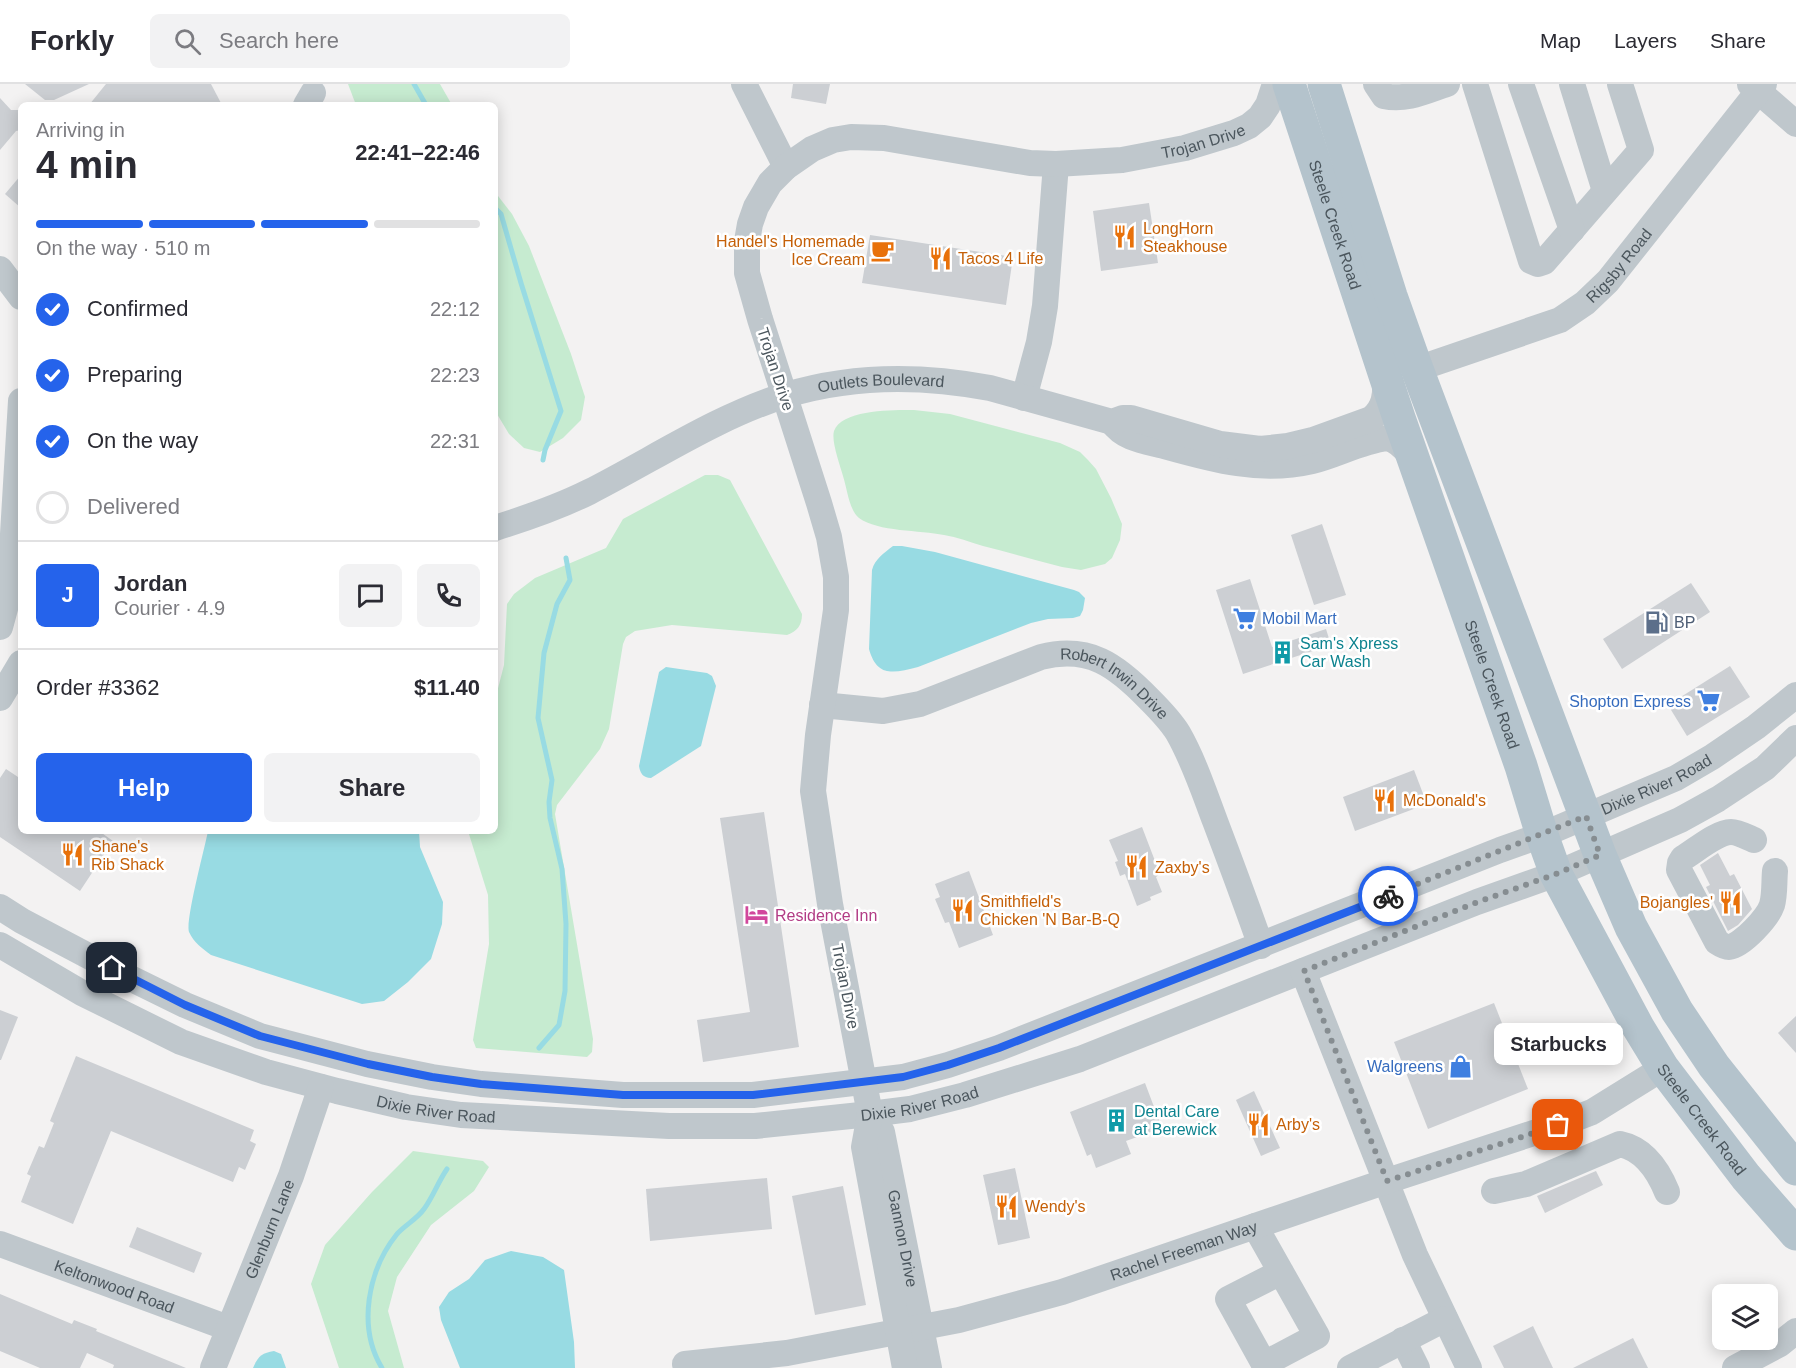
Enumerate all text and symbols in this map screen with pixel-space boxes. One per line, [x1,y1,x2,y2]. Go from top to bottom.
search box [150,14,570,68]
text: Forkly [30,25,114,56]
icon: search [171,25,204,58]
text: Search here [219,28,339,53]
text: Map [1540,29,1581,52]
text: Layers [1614,29,1677,52]
text: Share [1710,29,1766,52]
text: Arriving in [36,119,125,141]
street label: Trojan Drive [1160,121,1248,161]
text: 22:41–22:46 [355,140,480,165]
text: 4 min [36,143,138,186]
street label: Steele Creek Road [1306,158,1364,292]
place label: LongHorn Steakhouse [1143,220,1228,255]
restaurant icon: LongHorn Steakhouse [1112,224,1138,250]
street label: Rigsby Road [1583,225,1655,306]
place label: Handel's Homemade Ice Cream [716,233,865,268]
text: On the way · 510 m [36,237,211,259]
cafe icon: Handel's Homemade Ice Cream [870,237,896,263]
restaurant icon: Tacos 4 Life [927,245,953,271]
place label: Tacos 4 Life [958,250,1043,267]
icon: check [36,293,69,326]
text: Confirmed [87,296,188,321]
text: 22:12 [430,298,480,320]
street label: Trojan Drive [754,325,797,413]
icon: check [36,359,69,392]
text: Preparing [87,362,182,387]
text: 22:23 [430,364,480,386]
street label: Outlets Boulevard [816,371,945,396]
icon: check [36,425,69,458]
text: On the way [87,428,198,453]
text: 22:31 [430,430,480,452]
text: Delivered [87,494,180,519]
button: chat [339,564,402,627]
button: phone [417,564,480,627]
text: Jordan [114,571,187,596]
text: J [61,582,74,607]
text: Courier · 4.9 [114,597,225,619]
supermarket icon: Mobil Mart [1231,605,1257,631]
fuel station icon: BP [1643,609,1669,635]
place label: Mobil Mart [1262,610,1337,627]
place label: BP [1674,614,1695,631]
street label: Steele Creek Road [1462,618,1522,751]
place label: Sam's Xpress Car Wash [1300,635,1398,670]
building icon: Sam's Xpress Car Wash [1269,639,1295,665]
street label: Robert Irwin Drive [1060,645,1172,723]
text: Order #3362 [36,675,160,700]
text: $11.40 [414,675,480,700]
supermarket icon: Shopton Express [1696,688,1722,714]
place label: Shopton Express [1569,693,1691,710]
street label: Dixie River Road [1598,751,1714,818]
button: Help [36,753,252,822]
button: Share [264,753,480,822]
restaurant icon: McDonald's [1372,787,1398,813]
place label: McDonald's [1403,792,1486,809]
place label: Shane's Rib Shack [91,838,165,873]
restaurant icon: Shane's Rib Shack [60,842,86,868]
restaurant icon: Zaxby's [1124,854,1150,880]
place label: Zaxby's [1155,859,1210,876]
courier [1358,866,1418,926]
icon: bike [1372,880,1405,913]
restaurant icon: Bojangles' [1718,889,1744,915]
place label: Smithfield's Chicken 'N Bar-B-Q [980,893,1120,928]
place label: Bojangles' [1640,894,1713,911]
restaurant icon: Smithfield's Chicken 'N Bar-B-Q [949,897,975,923]
hotel icon: Residence Inn [744,902,770,928]
place label: Residence Inn [775,907,877,924]
pin [86,942,137,993]
street label: Trojan Drive [829,942,862,1030]
icon: home [95,951,128,984]
callout: Starbucks [1494,1023,1622,1065]
text: Starbucks [1510,1033,1607,1055]
shop icon: Walgreens [1448,1053,1474,1079]
place label: Walgreens [1367,1058,1443,1075]
street label: Steele Creek Road [1654,1061,1749,1179]
street label: Dixie River Road [860,1083,981,1124]
street label: Dixie River Road [375,1092,496,1126]
pin [1532,1099,1583,1150]
place label: Dental Care at Berewick [1134,1103,1219,1138]
building icon: Dental Care at Berewick [1103,1107,1129,1133]
icon: bag [1541,1108,1574,1141]
restaurant icon: Arby's [1245,1111,1271,1137]
place label: Arby's [1276,1116,1320,1133]
street label: Glenburn Lane [242,1177,298,1281]
street label: Gannon Drive [885,1188,921,1289]
restaurant icon: Wendy's [994,1193,1020,1219]
place label: Wendy's [1025,1198,1086,1215]
street label: Rachel Freeman Way [1108,1218,1260,1284]
street label: Keltonwood Road [52,1257,177,1316]
map controls [1712,1284,1778,1350]
button: layers [1712,1284,1778,1350]

